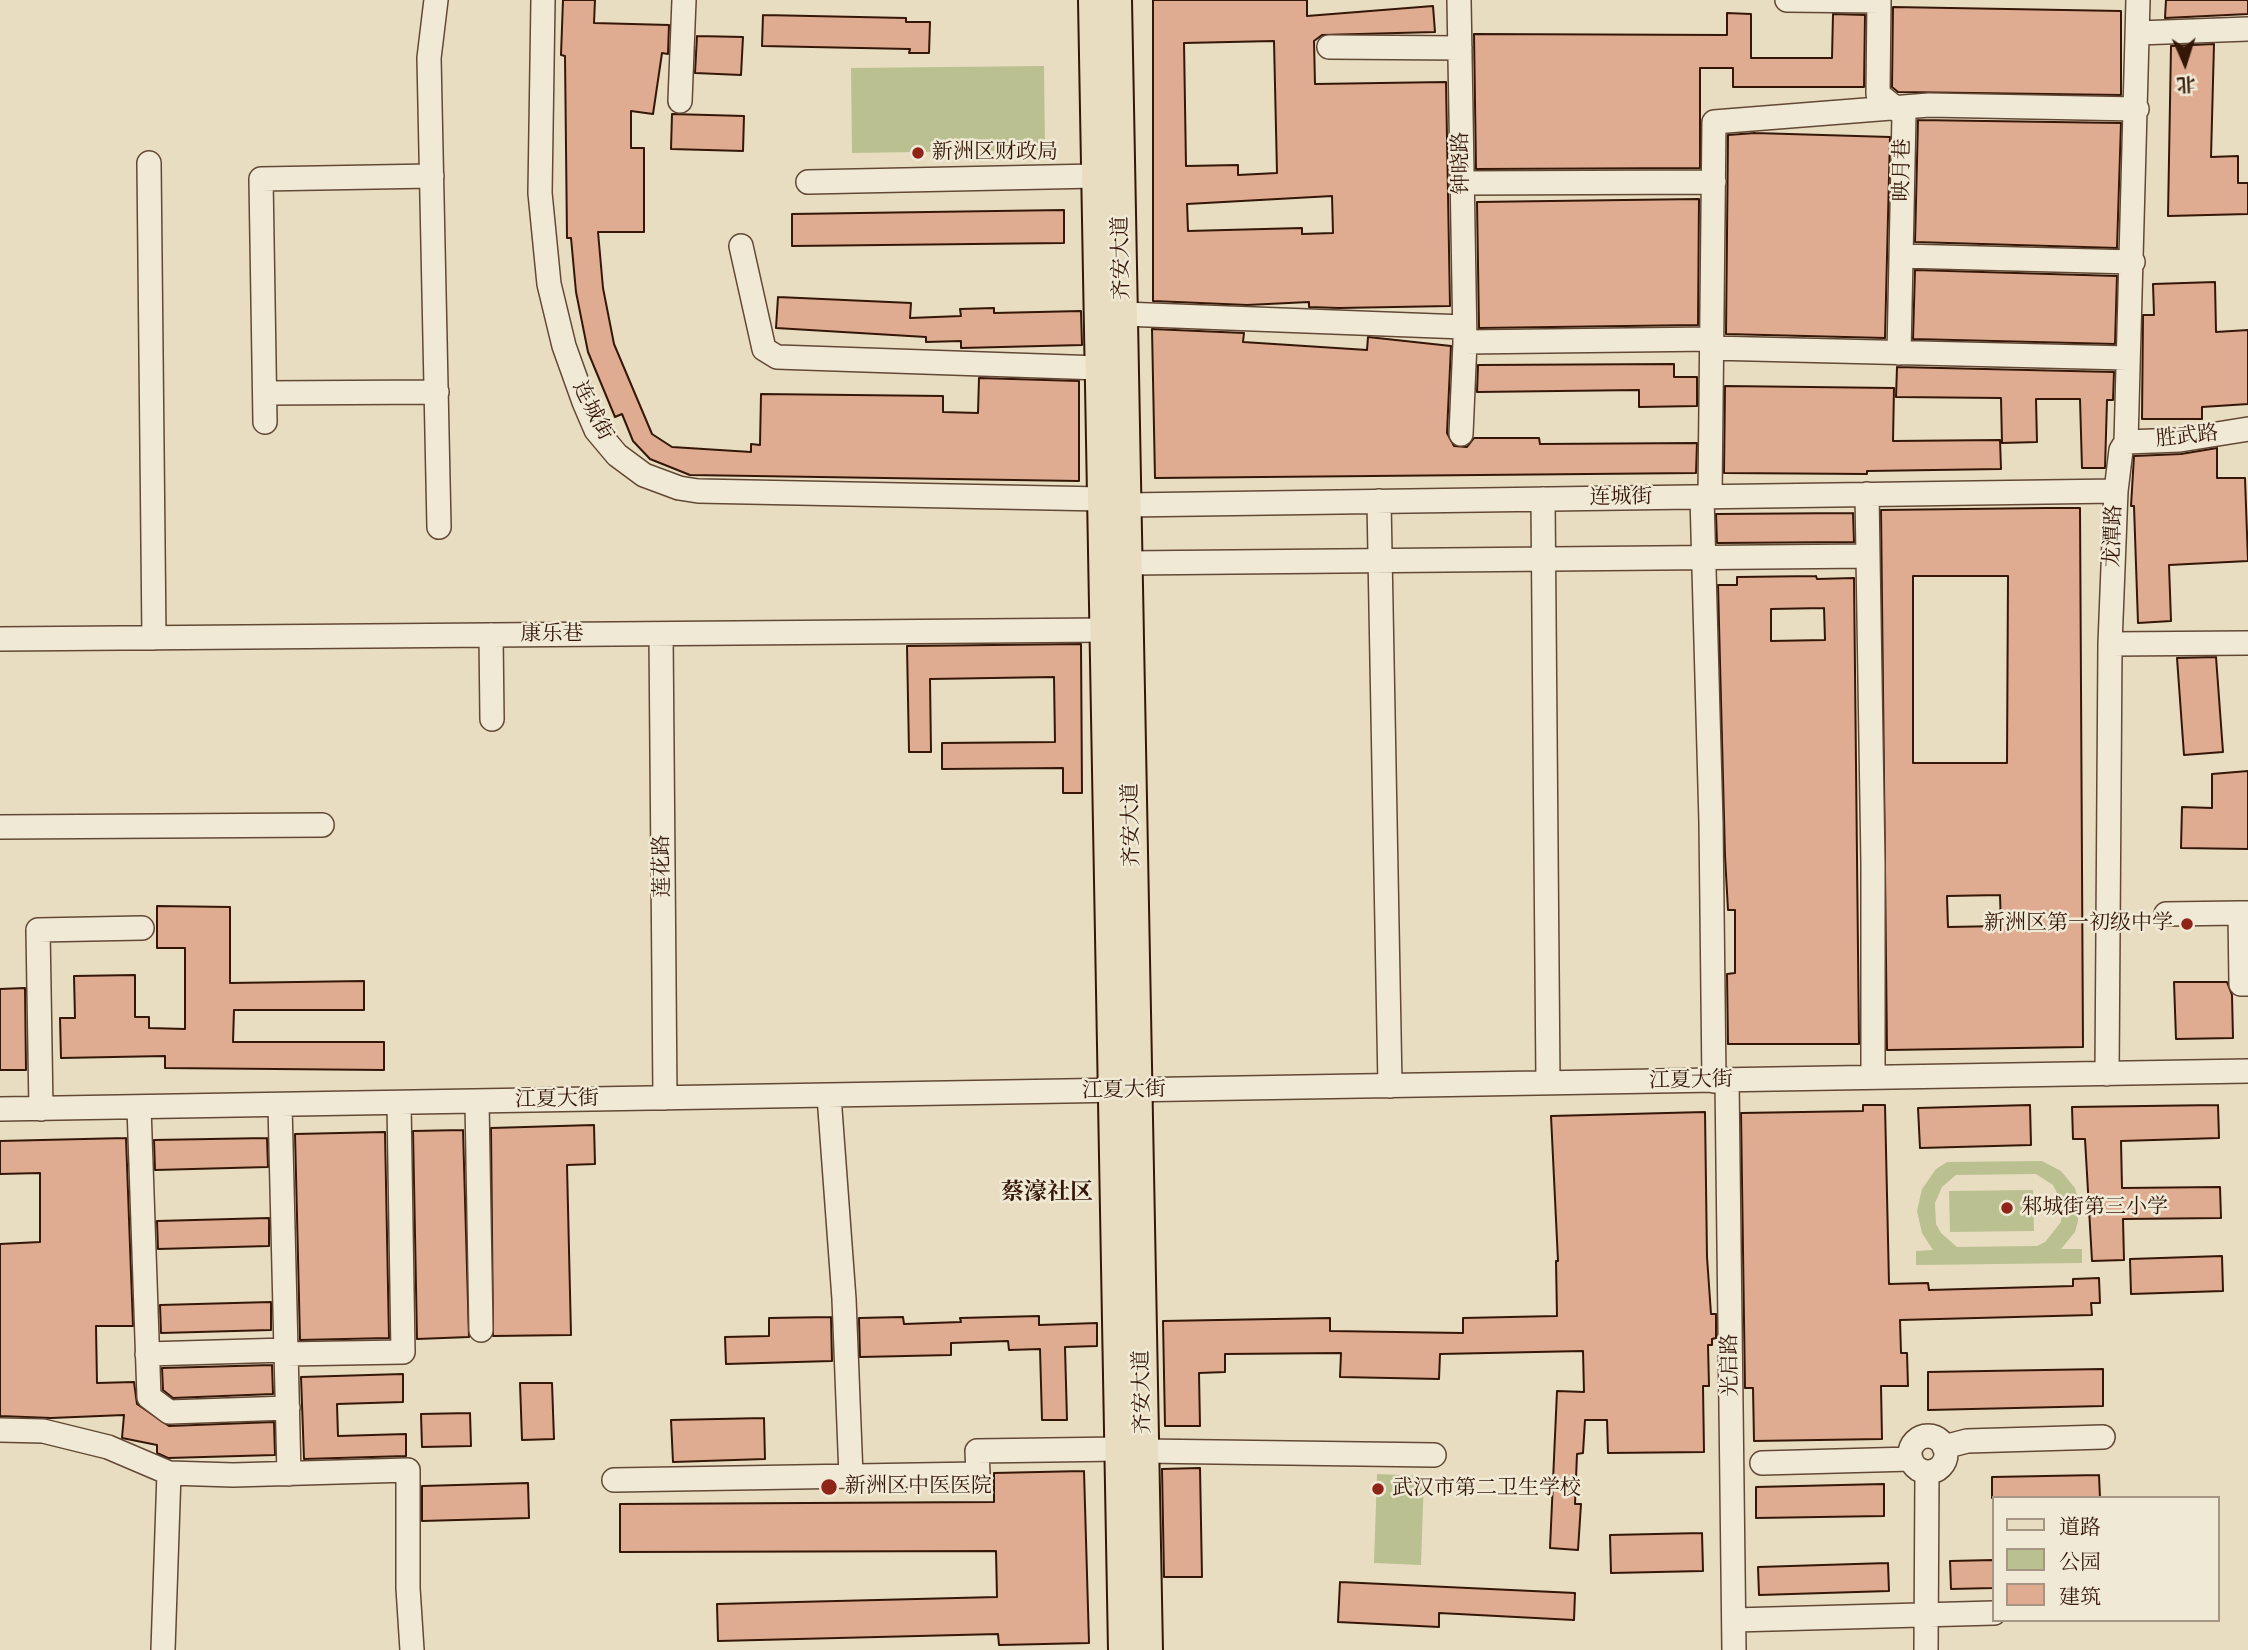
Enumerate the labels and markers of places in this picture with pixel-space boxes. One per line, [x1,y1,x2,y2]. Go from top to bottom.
place label: 新洲区财政局 [932,140,1058,166]
marker: 新洲区财政局 [910,145,926,161]
place label: 新洲区第一初级中学 [1984,911,2173,937]
marker: 新洲区第一初级中学 [2179,916,2195,932]
place label: 邾城街第三小学 [2021,1195,2168,1221]
marker: 邾城街第三小学 [1999,1200,2015,1216]
place label: 新洲区中医医院 [845,1474,992,1500]
place label: 武汉市第二卫生学校 [1392,1476,1581,1502]
marker: 新洲区中医医院 [819,1477,839,1497]
marker: 武汉市第二卫生学校 [1370,1481,1386,1497]

